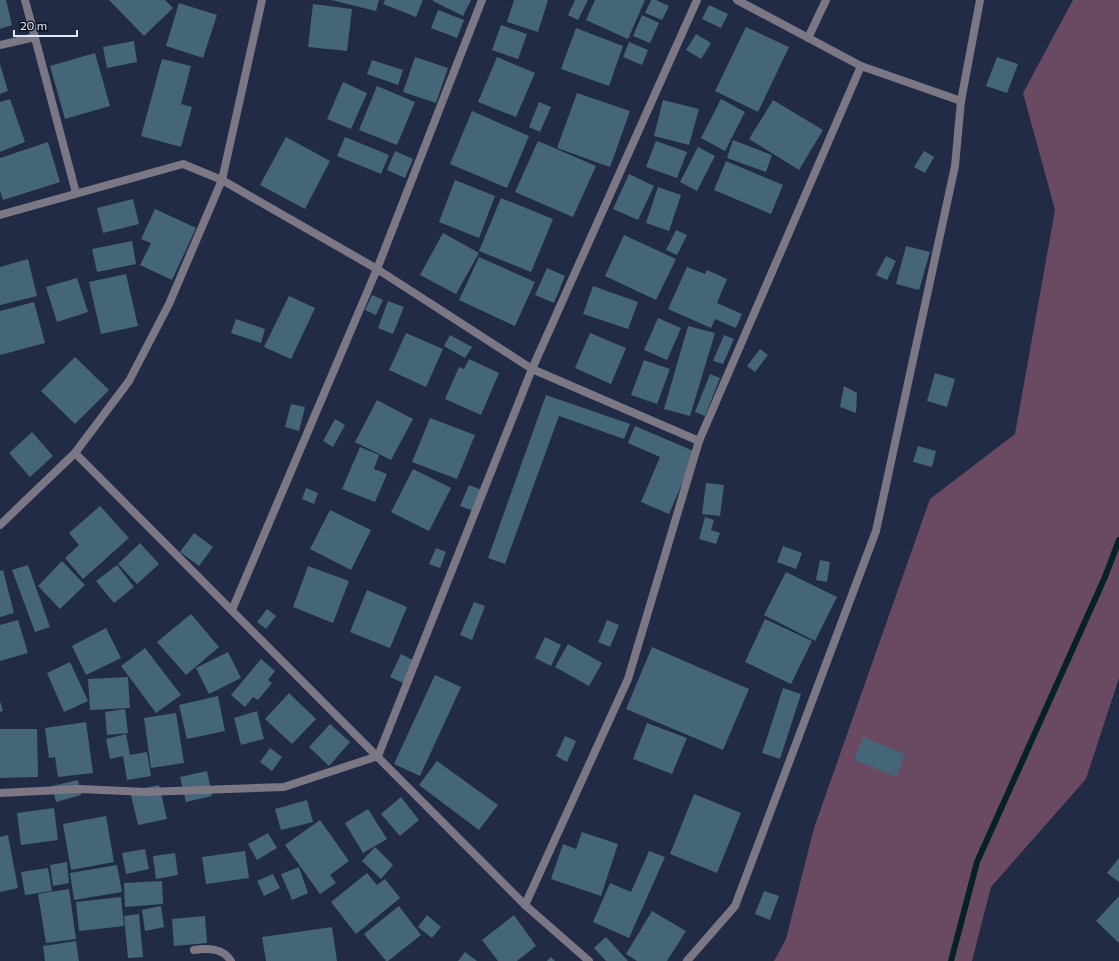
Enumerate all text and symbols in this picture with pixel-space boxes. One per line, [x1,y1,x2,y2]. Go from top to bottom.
scale bar [14,12,77,38]
text: 20 m [20,18,47,32]

